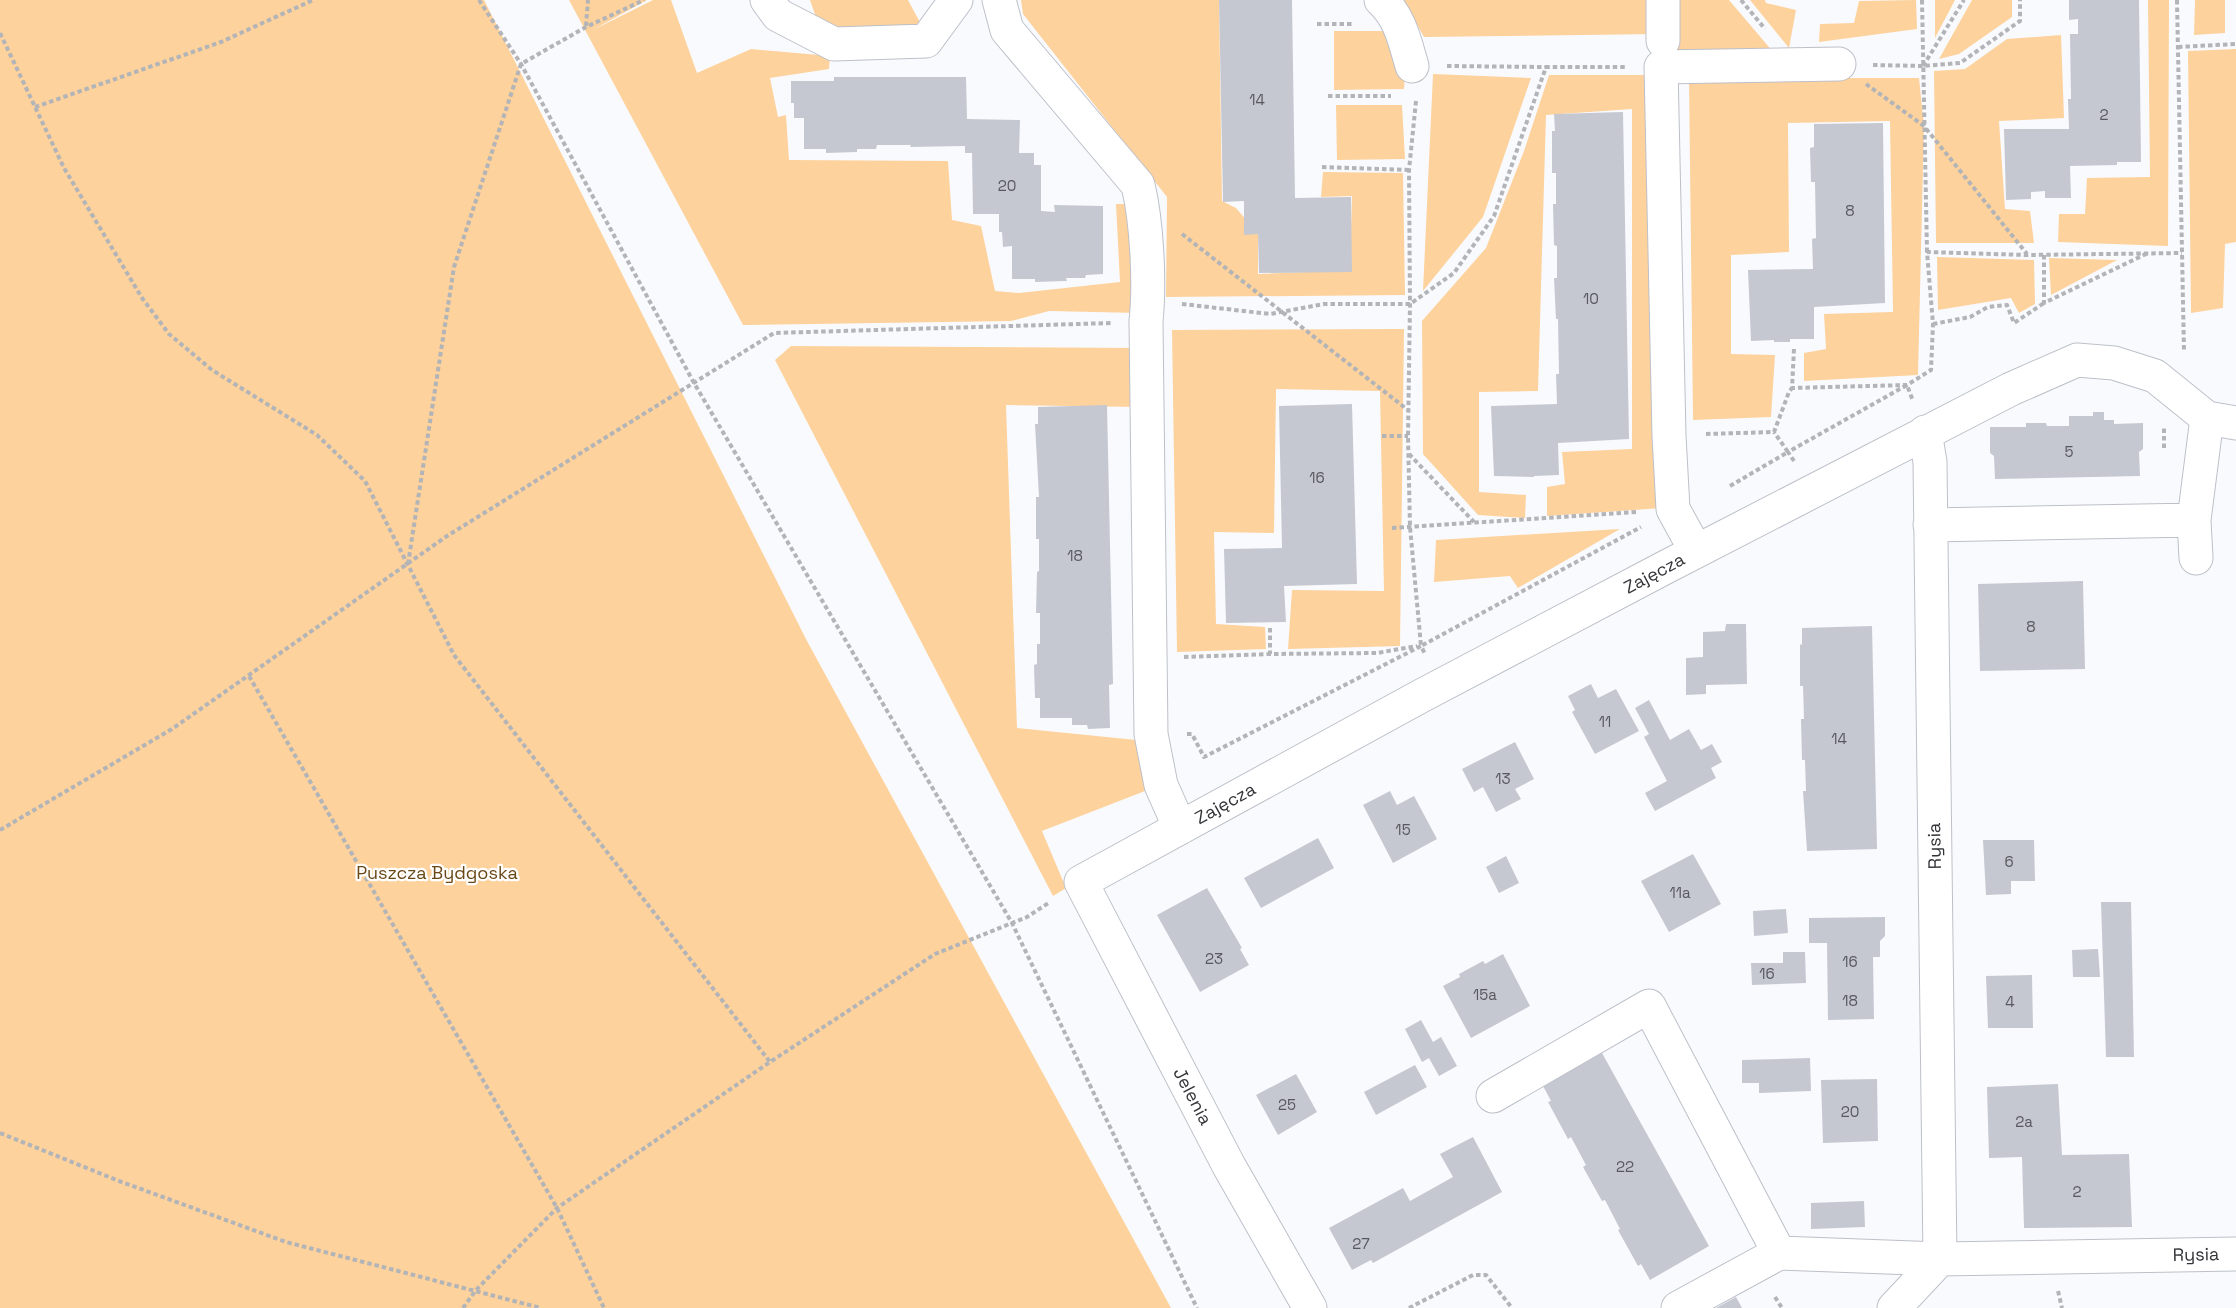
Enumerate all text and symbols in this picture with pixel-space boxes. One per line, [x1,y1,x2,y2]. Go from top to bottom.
house number: 14 [1249,90,1265,109]
house number: 2 [2099,105,2109,124]
house number: 20 [998,176,1016,195]
house number: 8 [1845,201,1855,220]
house number: 10 [1583,289,1599,308]
house number: 5 [2065,442,2074,461]
house number: 16 [1309,468,1325,487]
house number: 18 [1067,546,1083,565]
street label: Zajęcza [1619,547,1689,599]
house number: 8 [2026,617,2036,636]
house number: 11 [1599,712,1611,731]
house number: 14 [1831,729,1847,748]
house number: 13 [1495,769,1511,788]
street label: Zajęcza [1191,777,1259,829]
house number: 15 [1395,820,1411,839]
street label: Rysia [1922,822,1946,870]
house number: 6 [2004,852,2014,871]
park label: Puszcza Bydgoska [356,861,518,884]
house number: 11a [1669,883,1691,902]
house number: 23 [1205,949,1223,968]
house number: 16 [1842,952,1858,971]
house number: 16 [1759,964,1775,983]
house number: 15a [1473,985,1497,1004]
house number: 18 [1842,991,1858,1010]
house number: 4 [2005,992,2015,1011]
street label: Jelenia [1168,1063,1218,1129]
house number: 25 [1278,1095,1296,1114]
house number: 20 [1841,1102,1859,1121]
house number: 2a [2015,1112,2033,1131]
house number: 22 [1616,1157,1634,1176]
house number: 2 [2072,1182,2082,1201]
house number: 27 [1352,1234,1370,1253]
street label: Rysia [2172,1242,2220,1266]

